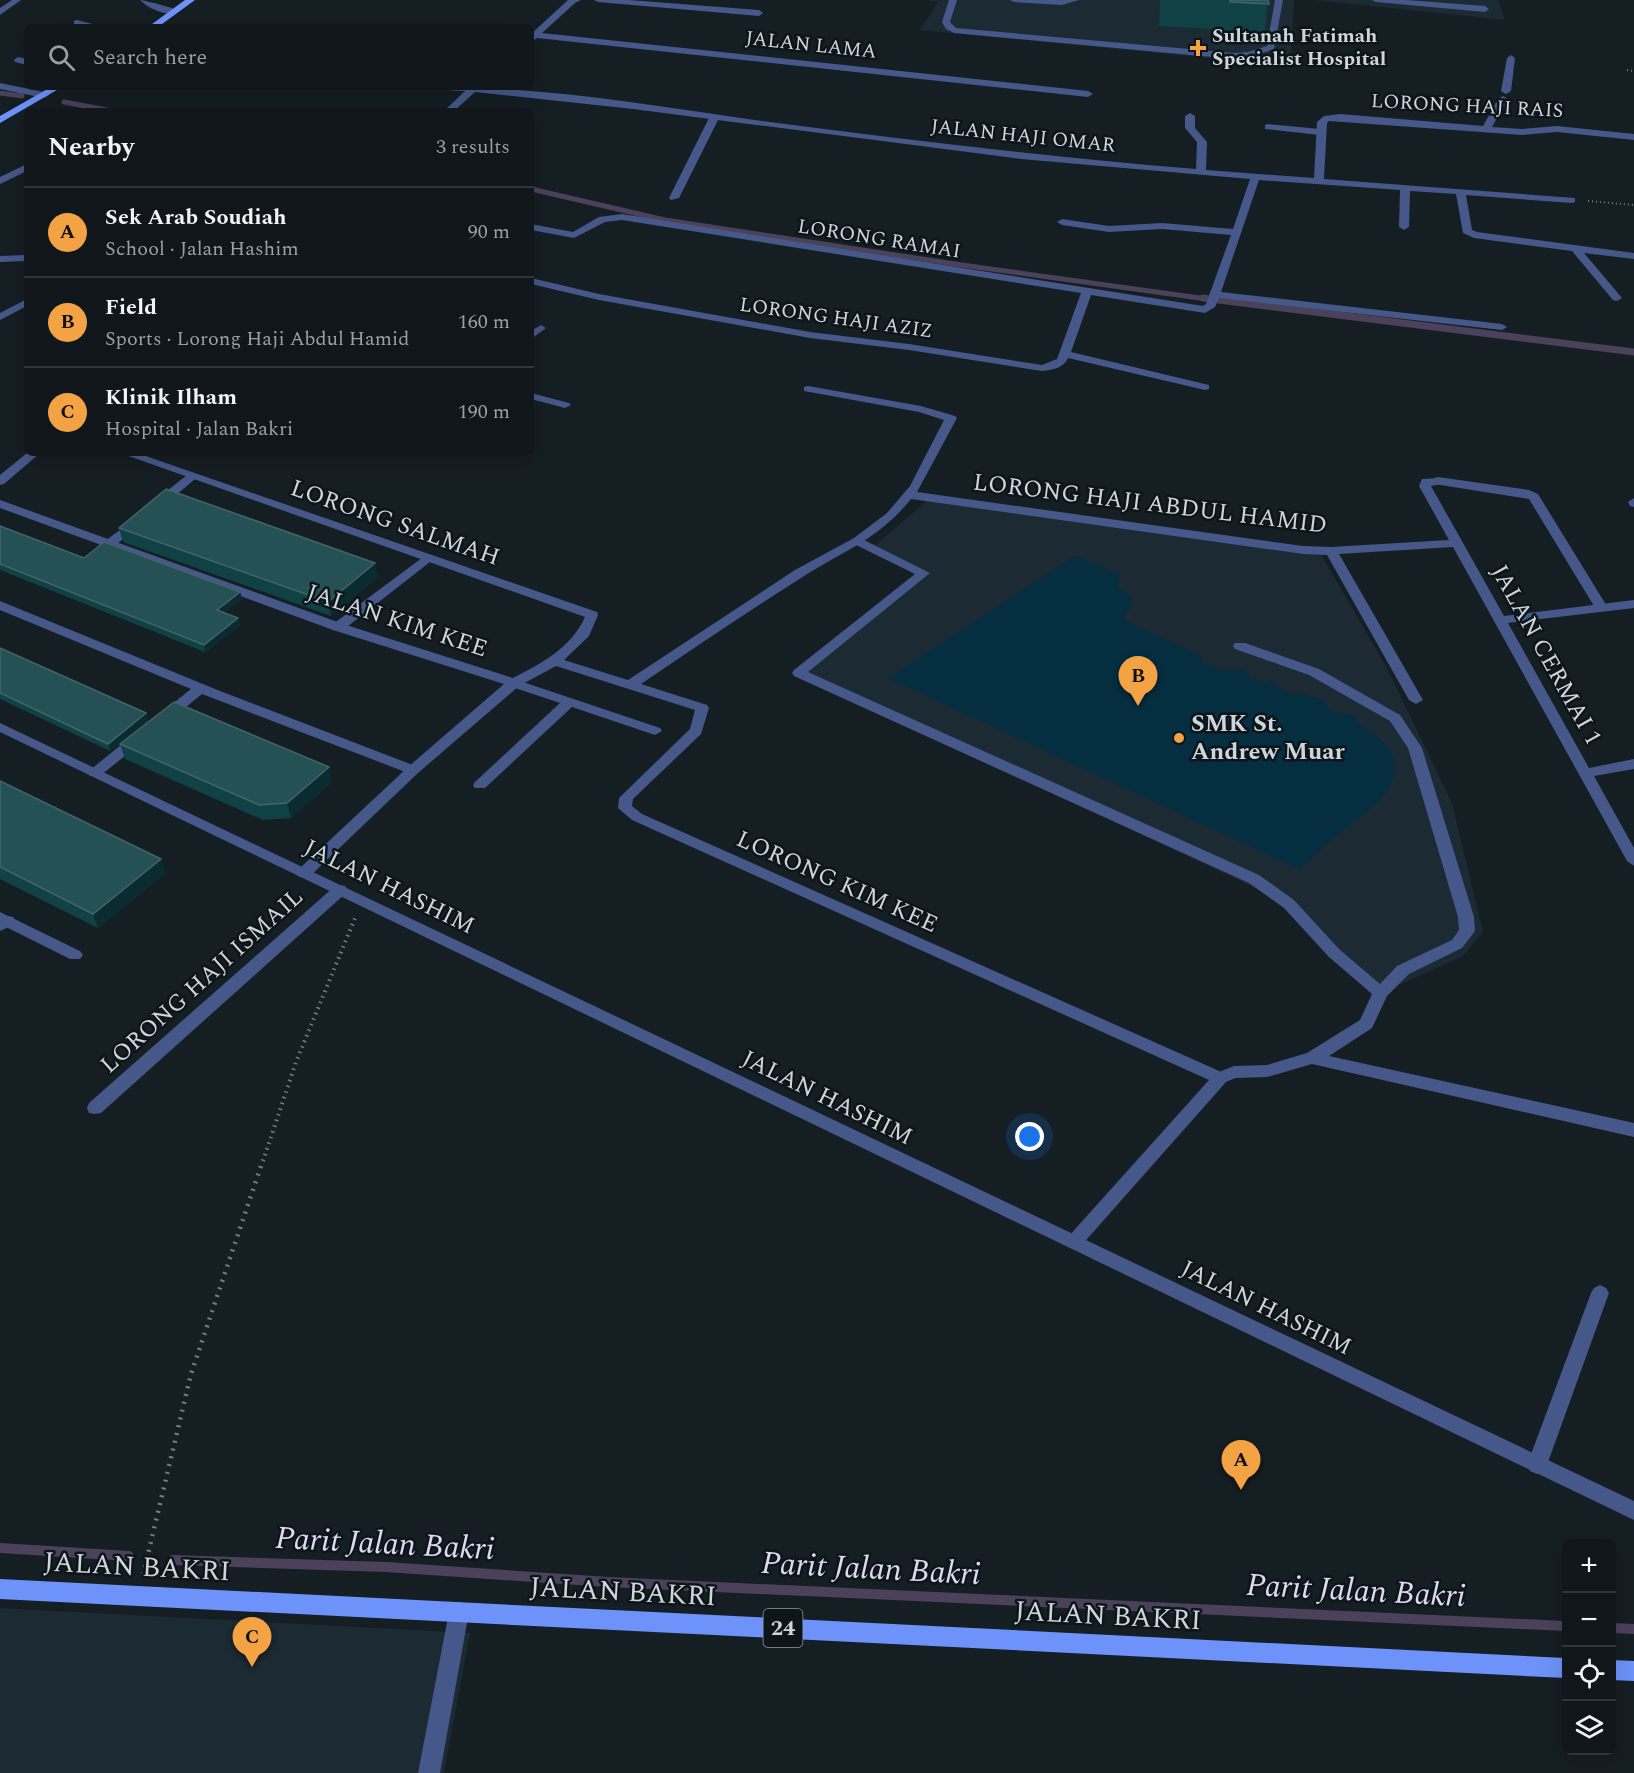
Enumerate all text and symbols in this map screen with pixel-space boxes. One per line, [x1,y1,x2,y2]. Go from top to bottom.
place label: Sultanah Fatimah Specialist Hospital [1212,21,1386,74]
street label: JALAN LAMA [744,23,878,67]
search box [24,24,534,90]
marker: Sultanah Fatimah Specialist Hospital [1189,39,1207,57]
icon: search [45,41,78,74]
text: Search here [93,41,207,74]
street label: LORONG HAJI RAIS [1370,86,1564,126]
street label: JALAN HAJI OMAR [929,111,1117,161]
text: Nearby [48,127,134,167]
text: 3 results [436,132,510,162]
text: Sek Arab Soudiah [105,201,287,234]
street label: LORONG RAMAI [795,211,963,267]
text: A [60,217,75,247]
text: 90 m [468,217,510,247]
text: School · Jalan Hashim [105,234,299,264]
street label: LORONG HAJI AZIZ [737,290,935,346]
text: Field [105,291,157,324]
text: B [60,307,75,337]
text: 160 m [458,307,510,337]
text: Sports · Lorong Haji Abdul Hamid [105,324,409,354]
text: Klinik Ilham [105,381,237,414]
text: C [60,397,75,427]
text: 190 m [458,397,510,427]
text: Hospital · Jalan Bakri [105,414,293,444]
street label: LORONG HAJI ABDUL HAMID [971,464,1329,544]
street label: LORONG SALMAH [285,470,505,576]
street label: JALAN CERMAI 1 [1481,558,1611,752]
street label: JALAN KIM KEE [302,575,492,667]
pin: B [1118,656,1158,706]
place label: SMK St. Andrew Muar [1191,706,1346,770]
marker: SMK St. Andrew Muar [1172,731,1186,745]
street label: LORONG KIM KEE [730,821,944,943]
street label: JALAN HASHIM [297,830,481,944]
street label: LORONG HAJI ISMAIL [92,880,312,1082]
street label: JALAN HASHIM [735,1041,919,1155]
your location [1015,1122,1044,1151]
street label: JALAN HASHIM [1174,1251,1358,1365]
pin: A [1222,1440,1260,1490]
water label: Parit Jalan Bakri [274,1514,496,1574]
water label: Parit Jalan Bakri [760,1539,982,1599]
map controls [1562,1539,1616,1755]
button: + [1562,1539,1616,1593]
street label: JALAN BAKRI [43,1541,231,1593]
water label: Parit Jalan Bakri [1245,1561,1467,1621]
street label: JALAN BAKRI [529,1566,717,1618]
street label: JALAN BAKRI [1014,1590,1202,1642]
button: − [1562,1593,1616,1647]
road number: 24 [764,1609,802,1647]
pin: C [232,1618,272,1667]
button: locate [1562,1647,1616,1701]
button: layers [1562,1701,1616,1755]

